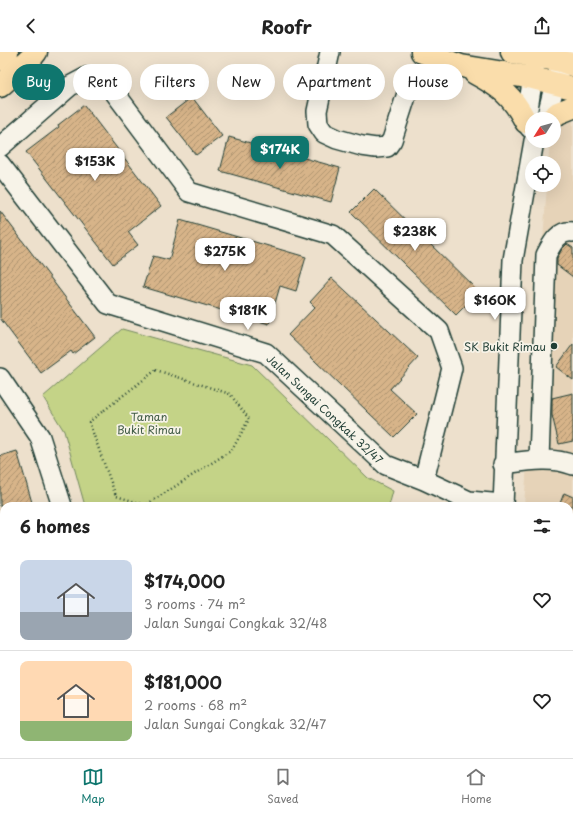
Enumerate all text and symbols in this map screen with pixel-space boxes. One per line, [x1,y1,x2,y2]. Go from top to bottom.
text: Roofr [261,13,312,40]
icon: back [20,15,42,37]
icon: share [531,15,553,37]
chip: Buy [12,64,65,100]
chip: Rent [73,64,132,100]
chip: Filters [140,64,209,100]
chip: New [217,64,275,100]
chip: Apartment [283,64,385,100]
chip: House [393,64,463,100]
north arrow [525,112,561,148]
map controls [525,112,561,192]
pin: $174K [252,136,308,170]
text: $174K [260,139,300,158]
pin: $153K [67,148,123,182]
text: $153K [75,151,115,170]
button: locate [525,156,561,192]
pin: $238K [387,218,443,252]
text: $238K [393,221,437,240]
pin: $275K [197,238,253,272]
text: $275K [204,241,246,260]
pin: $160K [467,287,523,321]
text: $160K [474,290,516,309]
pin: $181K [220,297,276,331]
text: $181K [229,300,267,319]
place label: SK Bukit Rimau [464,338,546,355]
marker: SK Bukit Rimau [549,341,559,351]
street label: Jalan Sungai Congkak 32/47 [263,350,387,468]
park label: Taman Bukit Rimau [117,408,181,438]
text: 6 homes [20,513,90,539]
icon: filters [531,515,553,537]
text: $174,000 [144,568,225,594]
icon: home [52,576,100,624]
icon: heart [531,589,553,611]
text: 3 rooms · 74 m² [144,594,246,613]
text: Jalan Sungai Congkak 32/48 [144,613,327,632]
text: $181,000 [144,669,222,695]
icon: home [52,677,100,725]
icon: heart [531,690,553,712]
text: 2 rooms · 68 m² [144,695,247,714]
text: Jalan Sungai Congkak 32/47 [144,714,326,733]
tab: Map [81,766,105,807]
tab: Saved [267,766,299,807]
tab: Home [461,766,492,807]

